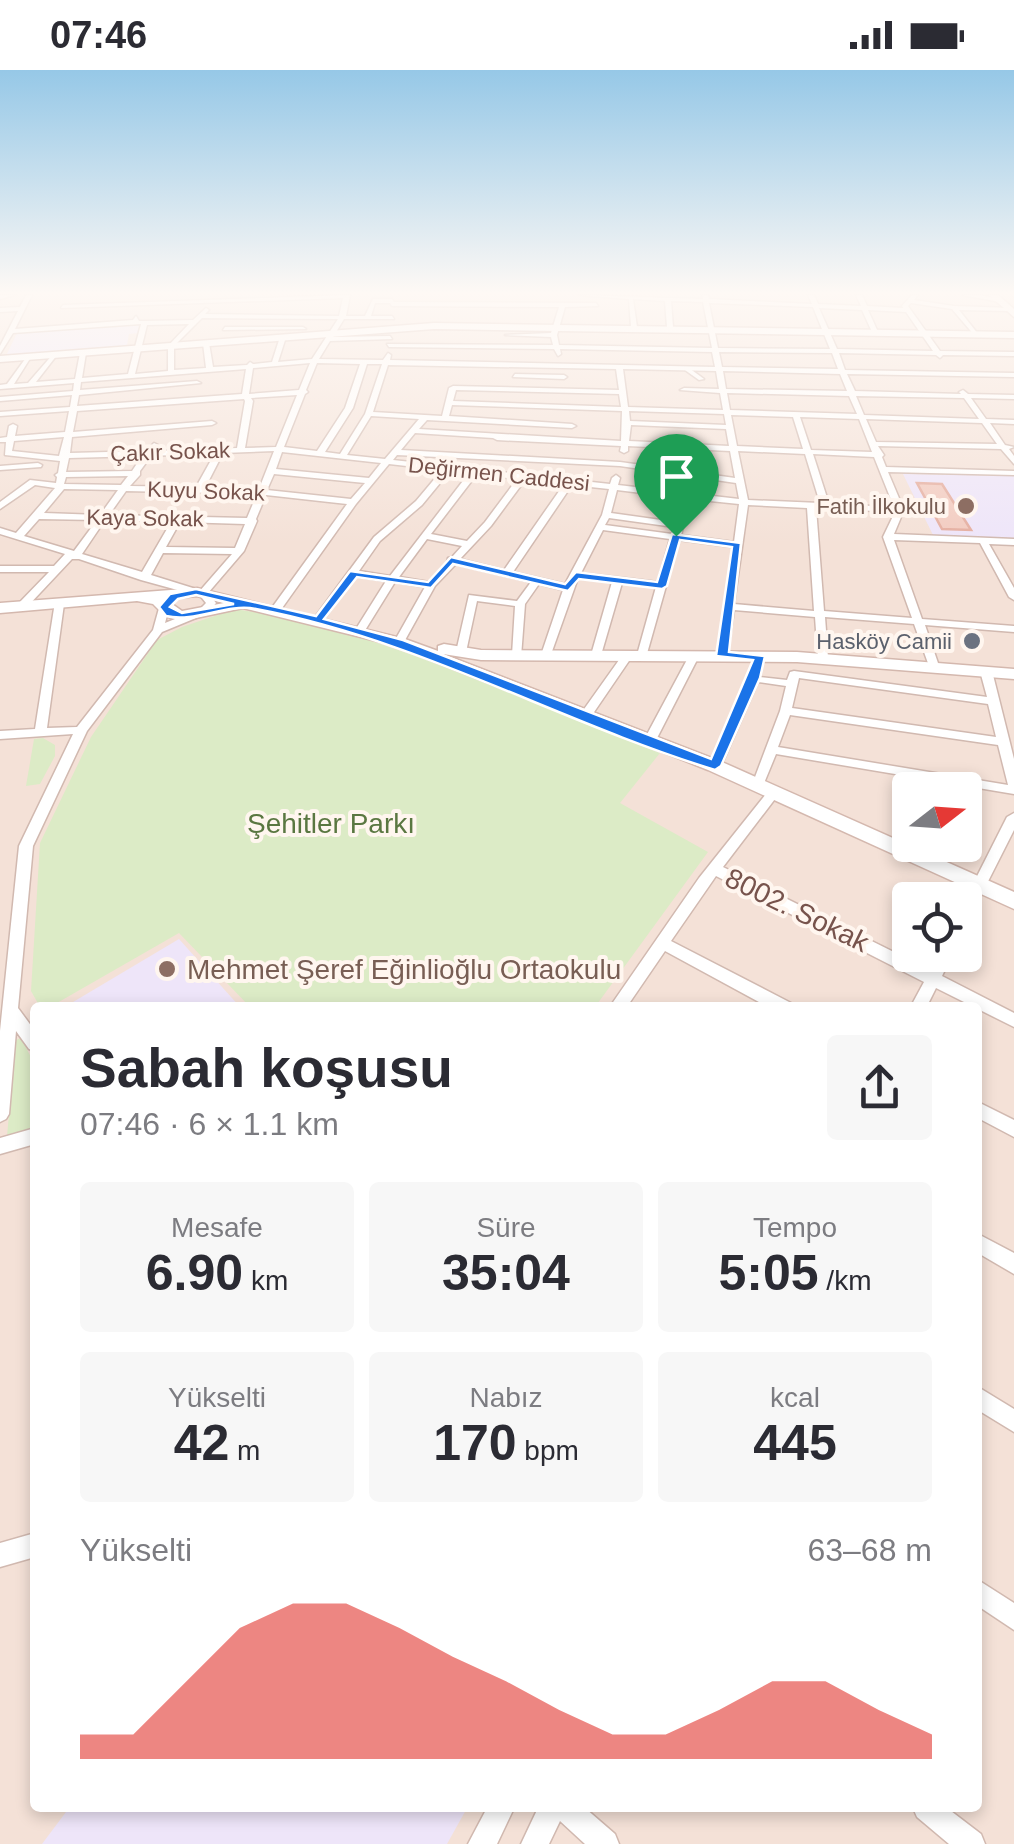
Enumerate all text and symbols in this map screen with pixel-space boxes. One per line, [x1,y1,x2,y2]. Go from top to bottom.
text: 07:46 [50,14,147,56]
pin [634,434,719,537]
street label: Çakır Sokak [110,437,231,467]
icon: arrive [649,449,704,504]
street label: Değirmen Caddesi [407,452,591,496]
street label: Kuyu Sokak [147,476,266,506]
place label: Fatih İlkokulu [816,494,946,519]
marker: Fatih İlkokulu [955,495,977,517]
street label: Kaya Sokak [86,504,205,532]
place label: Hasköy Camii [816,629,952,654]
marker: Hasköy Camii [961,630,983,652]
north arrow [892,772,982,862]
map controls [892,772,982,972]
park label: Şehitler Parkı [247,808,415,839]
street label: 8002. Sokak [720,862,875,958]
button: locate [892,882,982,972]
place label: Mehmet Şeref Eğinlioğlu Ortaokulu [187,954,621,985]
marker: Mehmet Şeref Eğinlioğlu Ortaokulu [156,958,178,980]
button: share [827,1035,932,1140]
text: Sabah koşusu [80,1037,453,1099]
text: 07:46 · 6 × 1.1 km [80,1106,339,1142]
text: Mesafe [171,1212,263,1243]
text: Süre [476,1212,536,1243]
text: Tempo [753,1212,837,1243]
text: 6.90 [146,1245,243,1301]
text: 35:04 [442,1245,570,1301]
text: 5:05 [719,1245,819,1301]
text: km [243,1265,288,1296]
text: /km [819,1265,871,1296]
text: Yükselti [168,1382,266,1413]
text: Nabız [469,1382,543,1413]
text: kcal [770,1382,820,1413]
text: 42 [174,1415,229,1471]
text: 170 [433,1415,517,1471]
text: 445 [753,1415,837,1471]
text: m [229,1435,260,1466]
text: bpm [517,1435,579,1466]
text: Yükselti [80,1532,192,1568]
text: 63–68 m [807,1532,932,1568]

